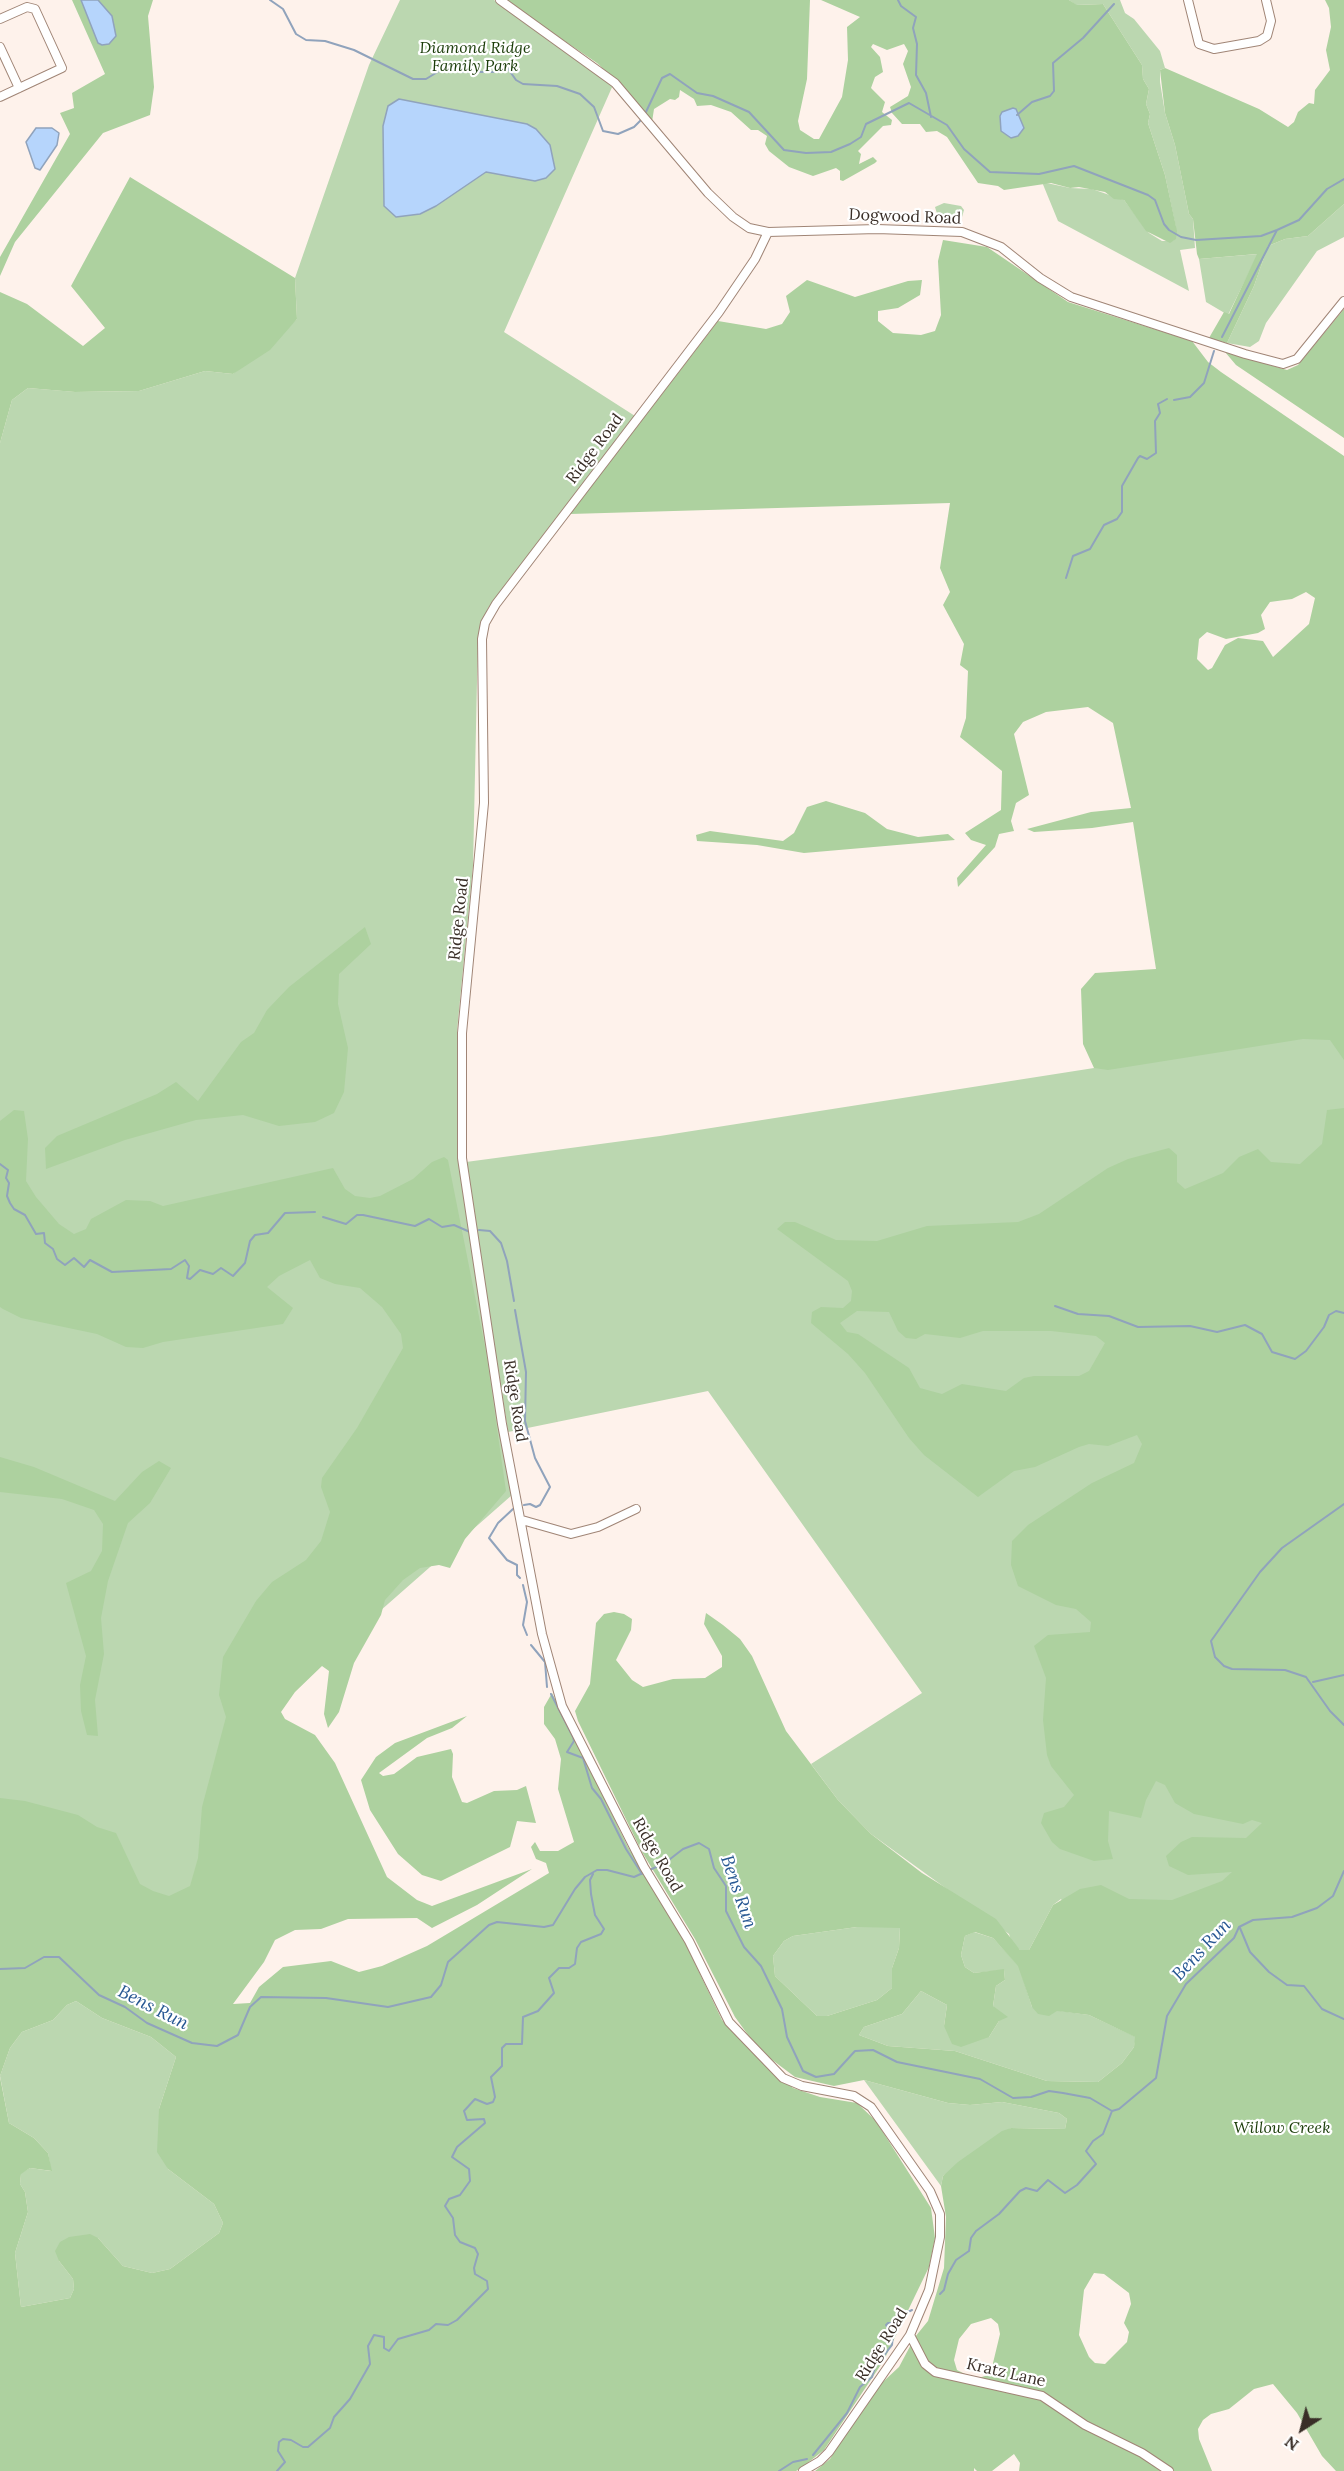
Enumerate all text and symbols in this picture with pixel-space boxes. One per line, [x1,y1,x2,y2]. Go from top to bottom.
park label: Diamond Ridge Family Park [419,38,531,76]
street label: Dogwood Road [848,205,962,229]
street label: Ridge Road [562,410,628,488]
street label: Ridge Road [445,877,473,961]
street label: Ridge Road [499,1359,531,1443]
street label: Ridge Road [628,1814,686,1896]
water label: Bens Run [715,1852,761,1932]
water label: Bens Run [1168,1915,1236,1985]
water label: Bens Run [114,1981,192,2035]
park label: Willow Creek [1233,2118,1331,2138]
street label: Ridge Road [852,2305,912,2385]
street label: Kratz Lane [965,2355,1047,2391]
north arrow [1272,2399,1332,2459]
text: N [1281,2432,1302,2455]

